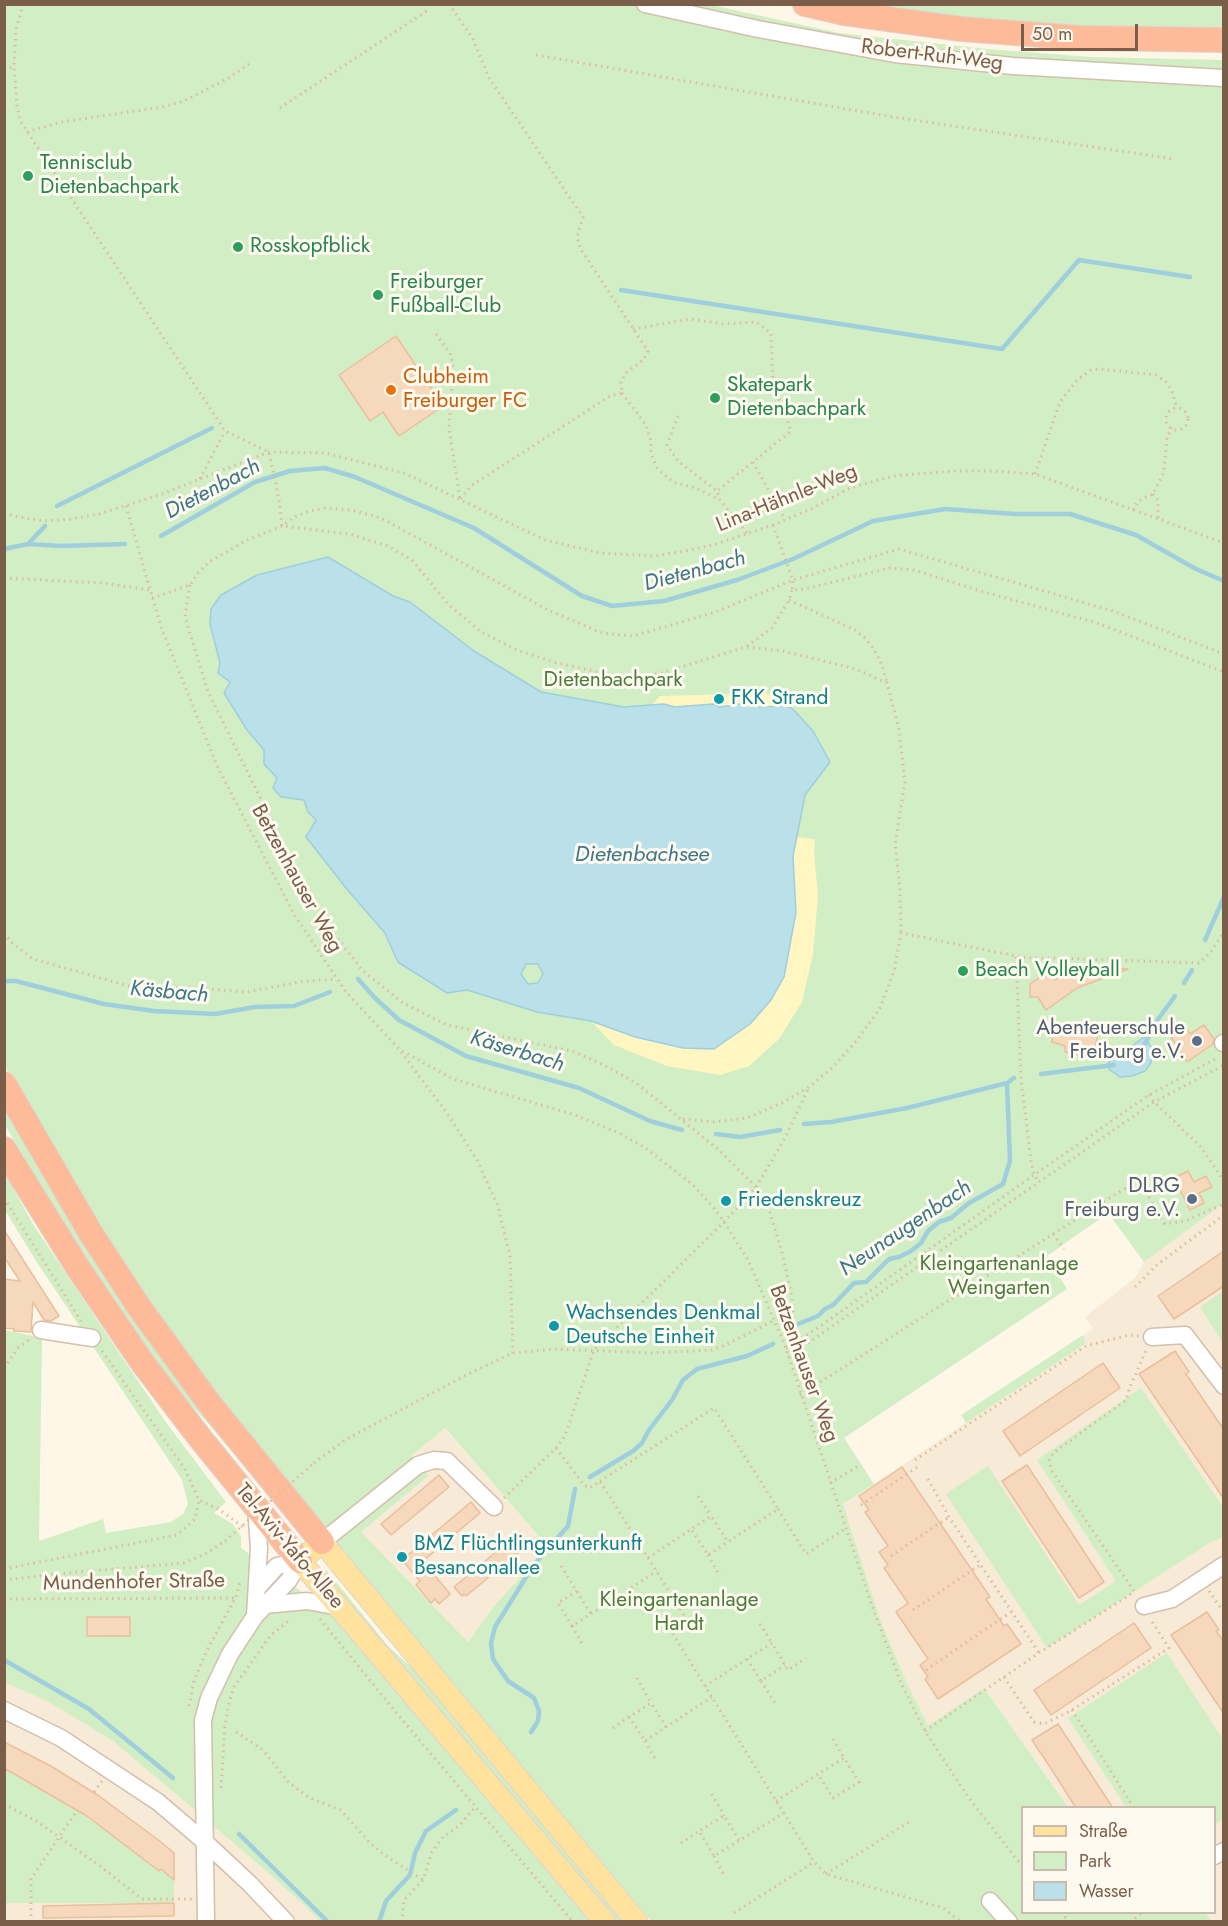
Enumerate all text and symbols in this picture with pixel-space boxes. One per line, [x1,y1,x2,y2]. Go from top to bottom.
scale bar [1024,12,1141,50]
text: 50 m [1032,21,1072,47]
street label: Robert-Ruh-Weg [860,35,1004,77]
place label: Tennisclub Dietenbachpark [40,151,179,201]
marker: Tennisclub Dietenbachpark [21,169,35,183]
place label: Rosskopfblick [250,234,370,260]
marker: Rosskopfblick [231,240,245,254]
place label: Freiburger Fußball-Club [390,270,501,320]
marker: Freiburger Fußball-Club [371,288,385,302]
place label: Clubheim Freiburger FC [403,365,527,415]
place label: Skatepark Dietenbachpark [727,373,866,423]
marker: Clubheim Freiburger FC [384,383,398,397]
marker: Skatepark Dietenbachpark [708,391,722,405]
water label: Dietenbach [161,454,265,526]
street label: Lina-Hähnle-Weg [713,459,861,539]
water label: Dietenbach [641,546,749,598]
park label: Dietenbachpark [543,668,683,694]
place label: FKK Strand [731,686,828,712]
marker: FKK Strand [712,692,726,706]
street label: Betzenhauser Weg [245,800,347,958]
water label: Dietenbachsee [575,843,709,869]
place label: Beach Volleyball [975,958,1120,984]
marker: Beach Volleyball [956,964,970,978]
water label: Käsbach [129,976,209,1010]
place label: Abenteuerschule Freiburg e.V. [1036,1016,1185,1066]
water label: Käserbach [467,1025,567,1079]
marker: Abenteuerschule Freiburg e.V. [1190,1034,1204,1048]
place label: DLRG Freiburg e.V. [1064,1174,1180,1224]
water label: Neunaugenbach [835,1175,977,1283]
place label: Friedenskreuz [738,1188,861,1214]
marker: DLRG Freiburg e.V. [1185,1192,1199,1206]
marker: Friedenskreuz [719,1194,733,1208]
park label: Kleingartenanlage Weingarten [920,1252,1078,1302]
street label: Betzenhauser Weg [763,1282,843,1446]
place label: Wachsendes Denkmal Deutsche Einheit [566,1301,760,1351]
marker: Wachsendes Denkmal Deutsche Einheit [547,1319,561,1333]
street label: Tel-Aviv-Yafo-Allee [229,1479,349,1615]
place label: BMZ Flüchtlingsunterkunft Besanconallee [414,1532,642,1582]
marker: BMZ Flüchtlingsunterkunft Besanconallee [395,1550,409,1564]
street label: Mundenhofer Straße [43,1569,225,1597]
park label: Kleingartenanlage Hardt [600,1588,758,1638]
legend [1021,1806,1216,1914]
text: Straße [1079,1818,1127,1844]
text: Park [1079,1848,1111,1874]
text: Wasser [1079,1878,1134,1904]

